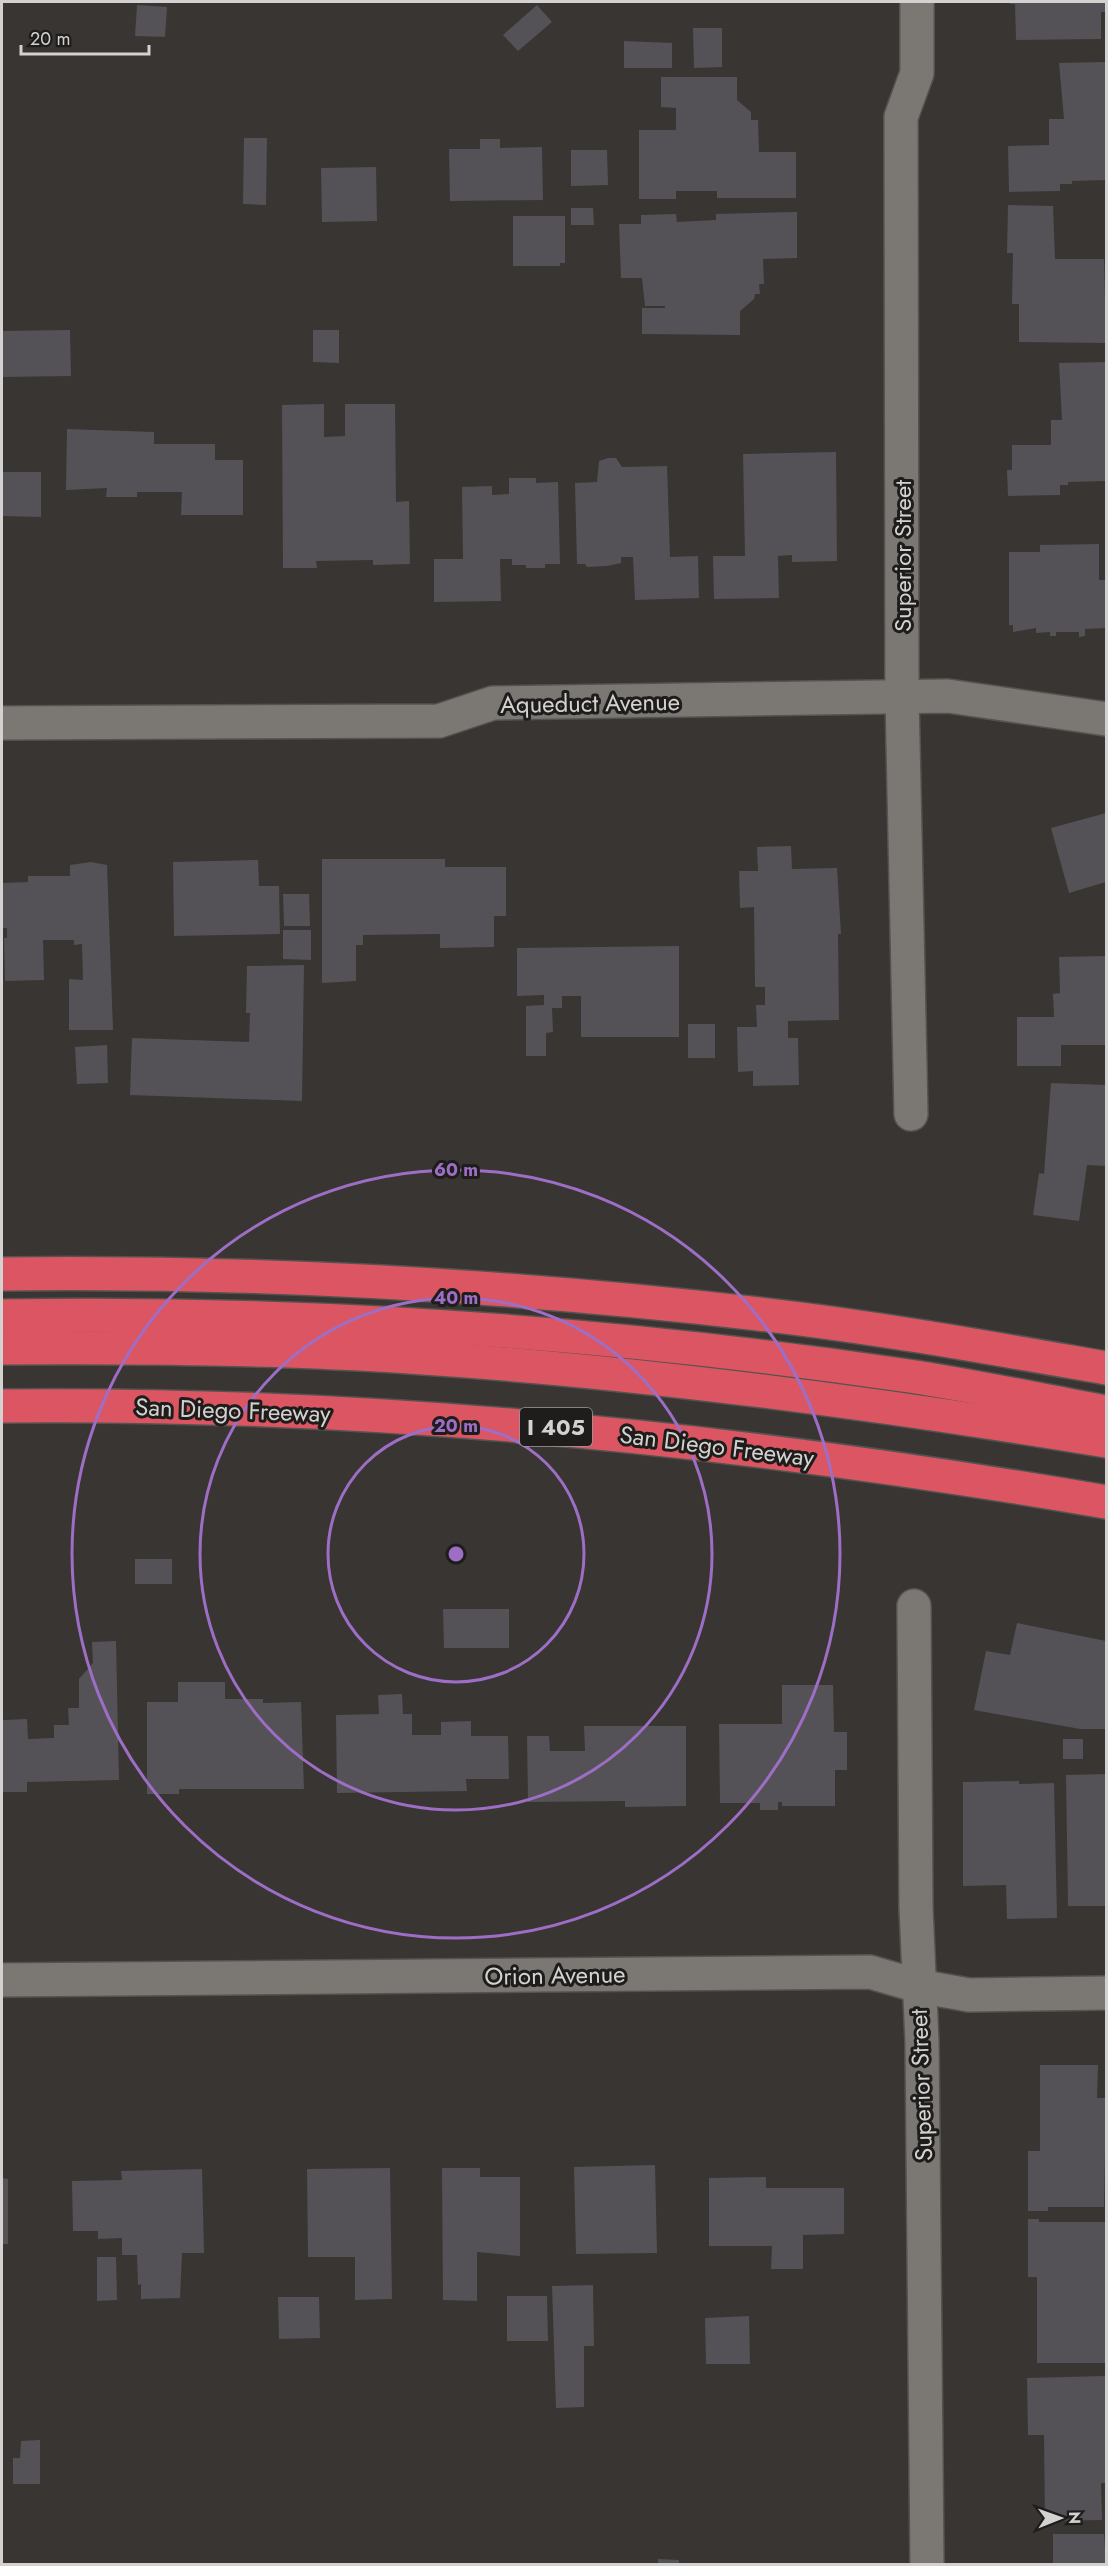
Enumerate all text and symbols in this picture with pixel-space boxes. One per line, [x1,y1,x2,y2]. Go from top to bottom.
scale bar [21,18,148,56]
text: 20 m [30,26,70,52]
street label: Superior Street [885,480,920,632]
street label: Aqueduct Avenue [500,684,680,722]
text: 60 m [434,1157,478,1183]
text: 40 m [434,1285,478,1311]
street label: San Diego Freeway [135,1389,332,1431]
road number: I 405 [520,1408,592,1446]
text: 20 m [434,1413,478,1439]
street label: San Diego Freeway [618,1417,817,1475]
centre of rings [446,1544,466,1564]
street label: Orion Avenue [484,1956,626,1994]
street label: Superior Street [901,2008,941,2162]
north arrow [1030,2488,1090,2548]
text: N [1063,2511,1086,2524]

